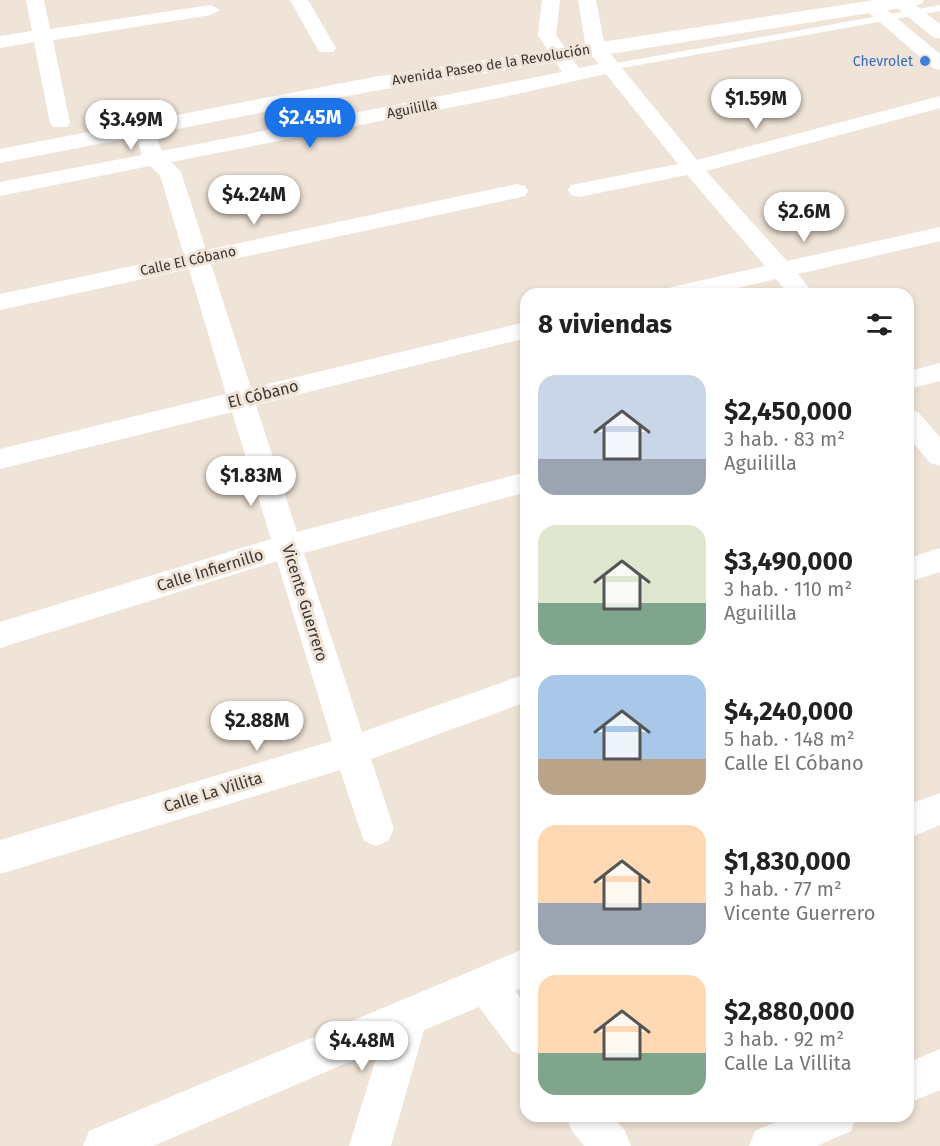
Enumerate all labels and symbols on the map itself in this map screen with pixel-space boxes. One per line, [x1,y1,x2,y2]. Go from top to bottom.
street label: Avenida Paseo de la Revolución [391,41,591,89]
place label: Chevrolet [853,53,914,70]
marker: Chevrolet [918,54,932,68]
pin: $1.59M [707,79,805,130]
street label: Aguililla [385,96,439,122]
pin: $2.45M [261,98,359,149]
pin: $3.49M [82,100,180,151]
pin: $4.24M [205,175,303,226]
pin: $2.6M [762,192,846,243]
street label: Calle El Cóbano [138,243,238,279]
street label: El Cóbano [226,376,300,412]
pin: $1.83M [202,456,300,507]
street label: Vicente Guerrero [278,542,332,664]
street label: Calle Infiernillo [154,545,266,595]
pin: $2.88M [208,701,306,752]
street label: Calle La Villita [161,768,265,816]
pin: $4.48M [313,1021,411,1072]

